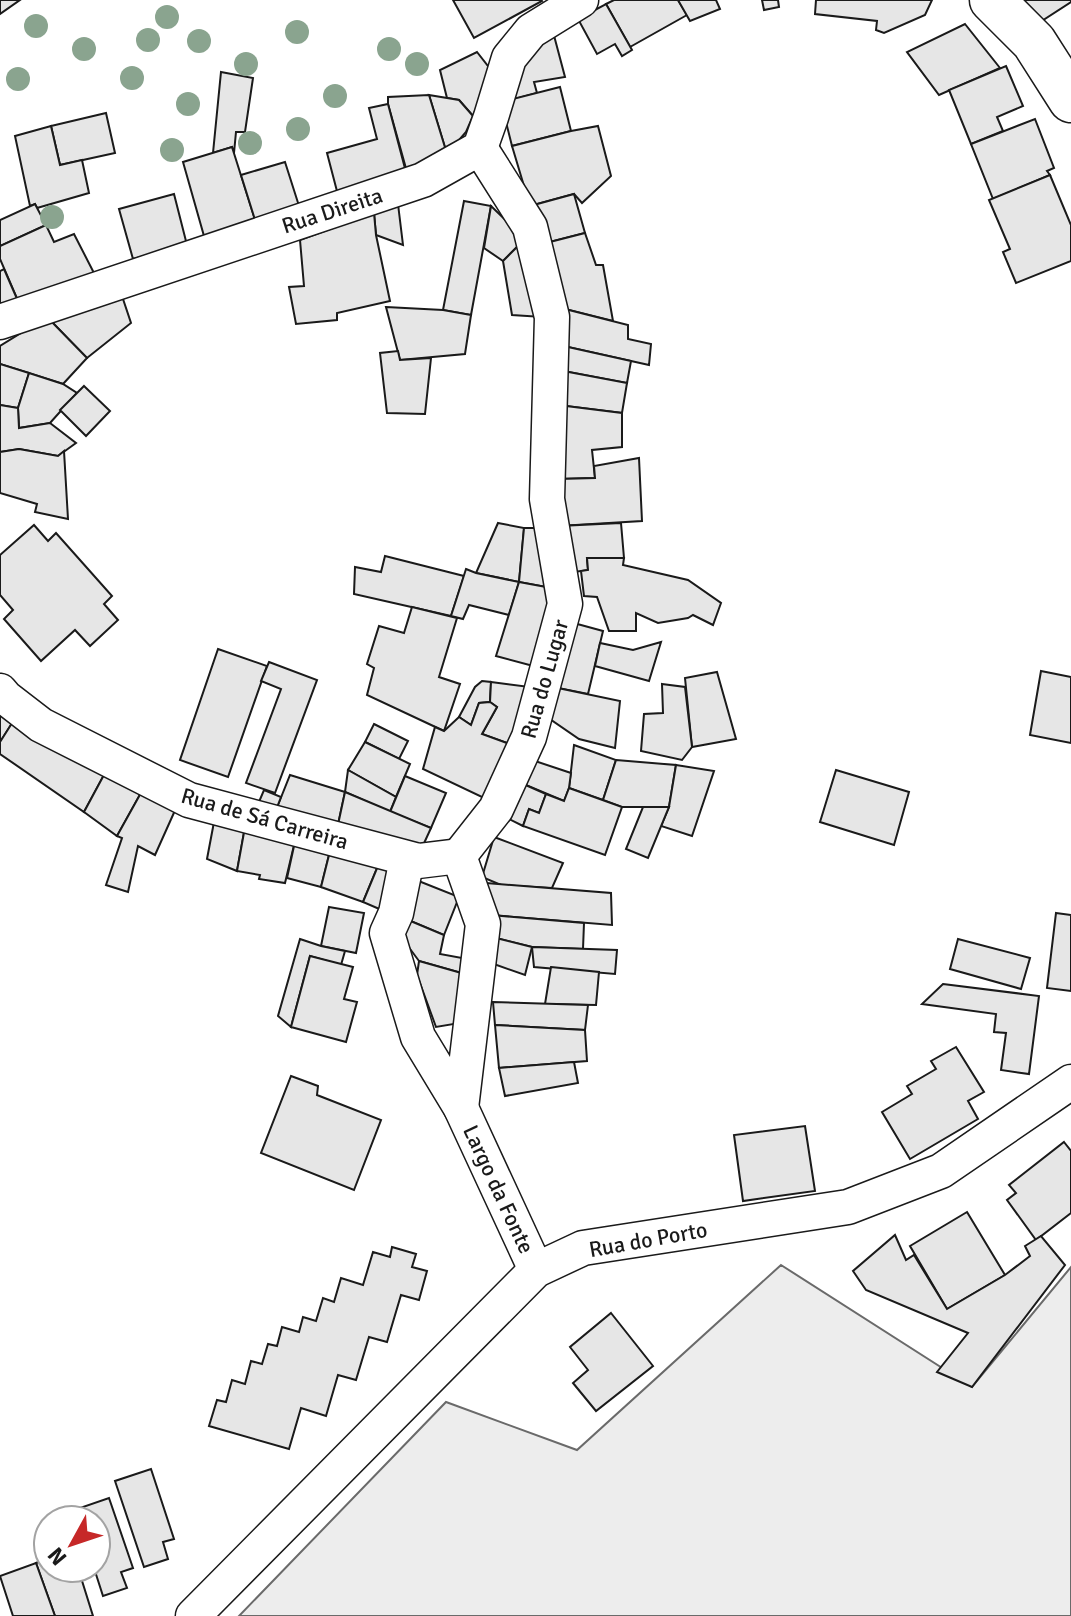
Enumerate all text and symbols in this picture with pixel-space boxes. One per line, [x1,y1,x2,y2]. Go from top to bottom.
street label: Rua Direita [278,182,386,239]
street label: Rua do Lugar [515,617,574,742]
street label: Rua de Sá Carreira [178,782,352,855]
street label: Largo da Fonte [457,1121,540,1258]
street label: Rua do Porto [587,1216,709,1263]
north arrow [32,1504,112,1584]
text: N [42,1542,72,1571]

